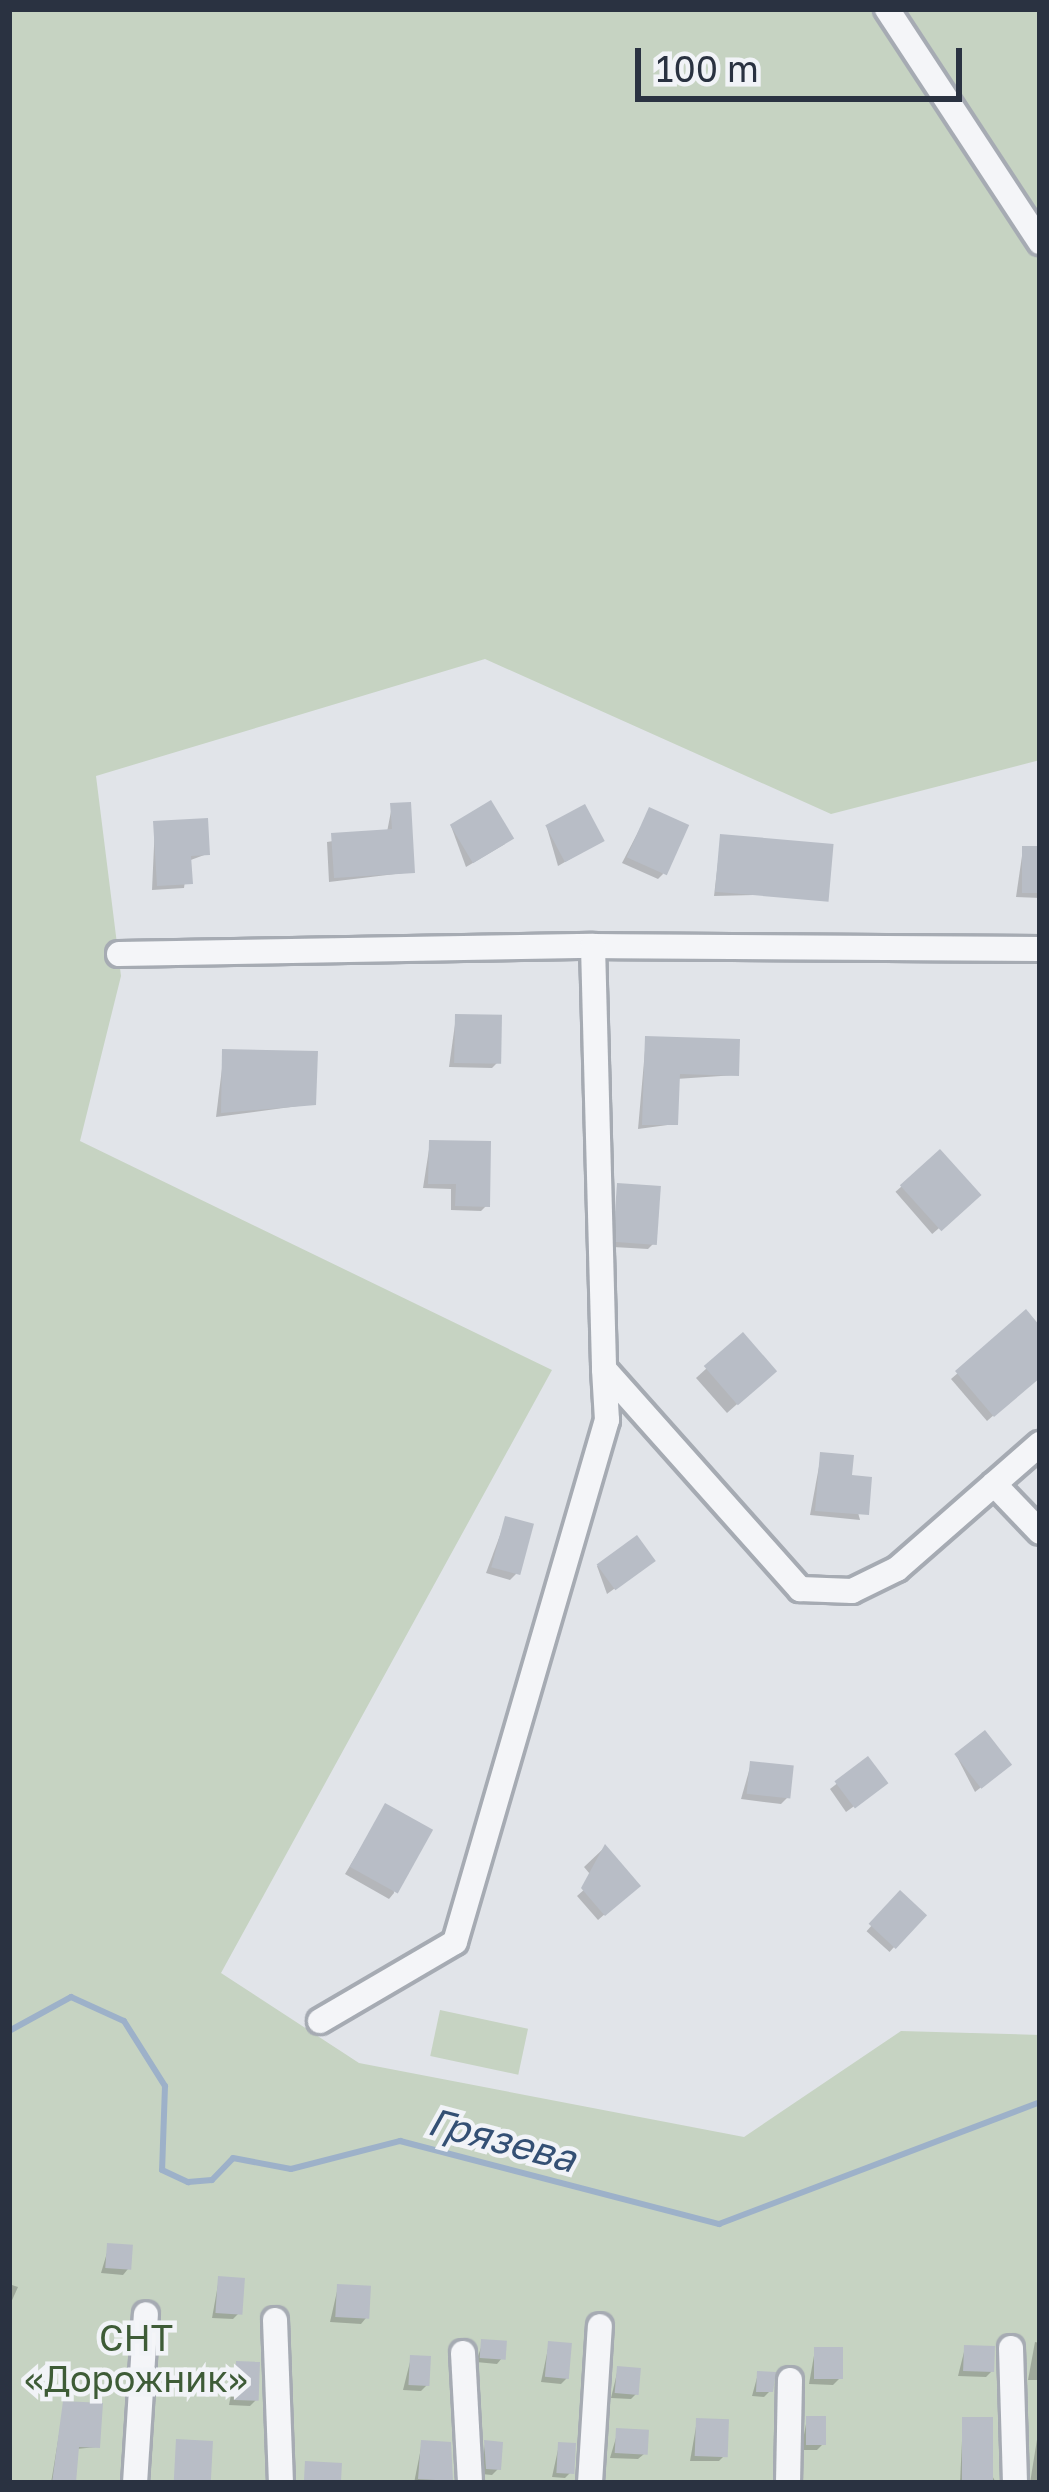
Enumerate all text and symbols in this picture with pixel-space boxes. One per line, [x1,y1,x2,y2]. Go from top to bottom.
scale bar [641,24,968,98]
text: 100 m [656,47,759,90]
water label: Грязева [423,2098,581,2182]
park label: СНТ «Дорожник» [24,2315,248,2400]

